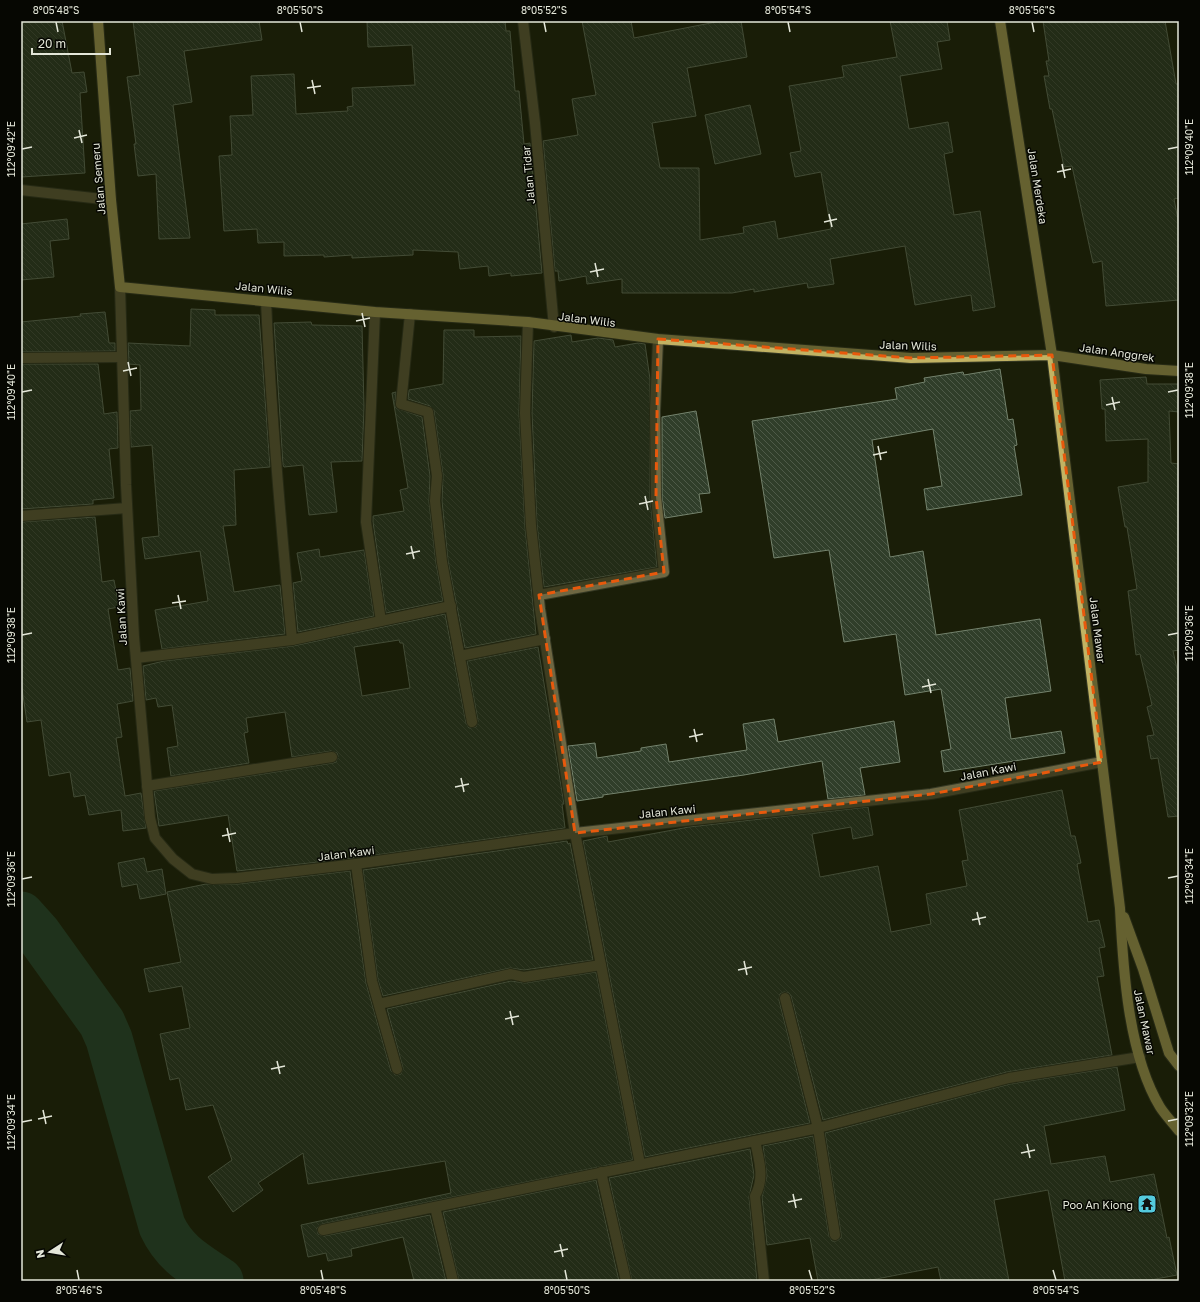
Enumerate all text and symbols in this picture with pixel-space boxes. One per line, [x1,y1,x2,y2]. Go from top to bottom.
text: 8°05'48"S [33,4,79,16]
text: 8°05'50"S [277,4,323,16]
text: 8°05'52"S [521,4,567,16]
text: 8°05'54"S [765,4,811,16]
text: 8°05'56"S [1009,4,1055,16]
scale bar [32,30,110,56]
text: 20 m [38,36,66,51]
text: 112°09'40"E [1183,119,1195,175]
text: 112°09'42"E [5,121,17,177]
street label: Jalan Semeru [88,143,108,215]
street label: Jalan Tidar [519,145,537,205]
street label: Jalan Merdeka [1026,147,1050,225]
street label: Jalan Wilis [235,279,293,297]
street label: Jalan Wilis [558,309,616,329]
street label: Jalan Wilis [879,338,937,353]
street label: Jalan Anggrek [1078,340,1156,364]
text: 112°09'38"E [1183,362,1195,418]
text: 112°09'40"E [5,364,17,420]
street label: Jalan Kawi [113,588,129,646]
street label: Jalan Mawar [1088,596,1109,664]
text: 112°09'36"E [1183,605,1195,661]
text: 112°09'38"E [5,607,17,663]
street label: Jalan Kawi [959,759,1017,783]
street label: Jalan Kawi [638,802,696,820]
street label: Jalan Kawi [317,843,375,863]
text: 112°09'34"E [1183,848,1195,904]
text: 112°09'36"E [5,851,17,907]
street label: Jalan Mawar [1132,988,1158,1056]
text: 112°09'32"E [1183,1091,1195,1147]
text: 112°09'34"E [5,1094,17,1150]
temple icon: Poo An Kiong [1136,1193,1158,1215]
place label: Poo An Kiong [1062,1198,1133,1211]
north arrow [30,1232,70,1272]
text: N [33,1249,47,1260]
text: 8°05'46"S [56,1284,102,1296]
text: 8°05'48"S [300,1284,346,1296]
text: 8°05'50"S [544,1284,590,1296]
text: 8°05'52"S [789,1284,835,1296]
text: 8°05'54"S [1033,1284,1079,1296]

